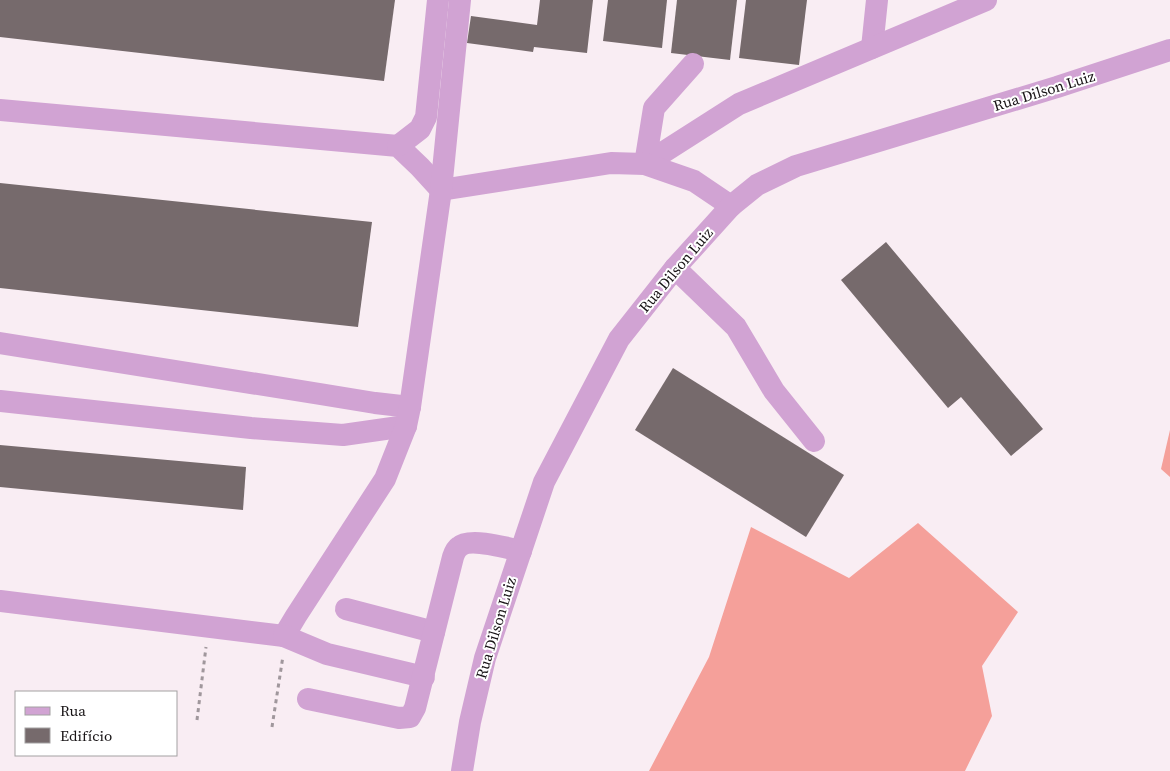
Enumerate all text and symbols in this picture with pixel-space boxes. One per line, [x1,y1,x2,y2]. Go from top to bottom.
street label: Rua Dilson Luiz [991,65,1097,116]
street label: Rua Dilson Luiz [634,223,718,317]
street label: Rua Dilson Luiz [470,574,521,681]
legend [15,691,178,756]
text: Rua [60,700,86,721]
text: Edifício [60,725,112,746]

